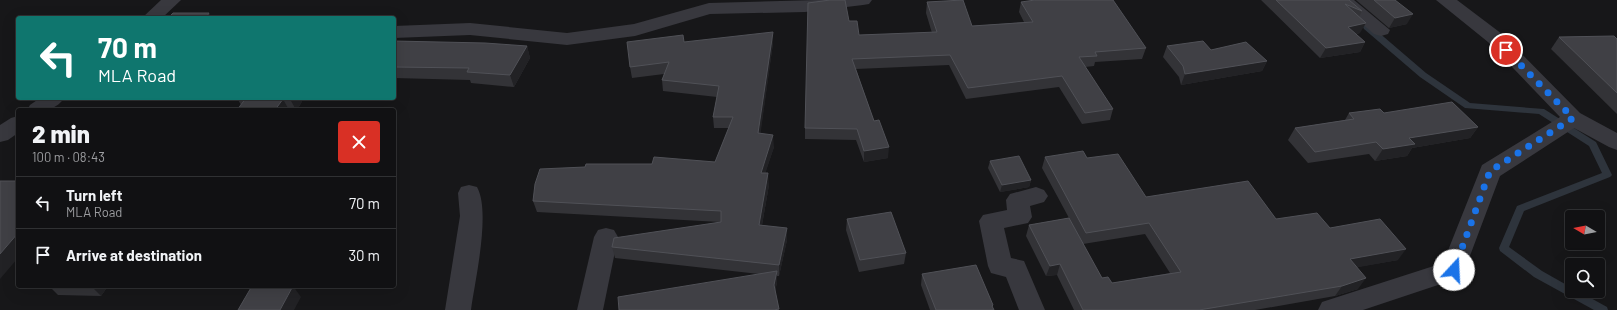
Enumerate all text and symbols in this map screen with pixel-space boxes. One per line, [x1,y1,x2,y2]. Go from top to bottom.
text: 70 m [98,30,157,64]
icon: left [32,32,84,84]
pin [1489,33,1523,67]
icon: arrive [1495,39,1517,61]
text: MLA Road [98,64,176,86]
text: 2 min [32,119,90,148]
button: close [338,121,380,163]
text: 100 m · 08:43 [32,149,105,165]
text: Turn left [66,186,122,204]
icon: left [32,192,54,214]
text: 70 m [349,194,380,212]
text: MLA Road [66,204,122,220]
north arrow [1565,210,1605,250]
map controls [1565,210,1605,298]
icon: arrive [32,244,54,266]
text: Arrive at destination [66,246,202,264]
text: 30 m [348,246,380,264]
position arrow [1433,249,1475,291]
button: search [1565,258,1605,298]

